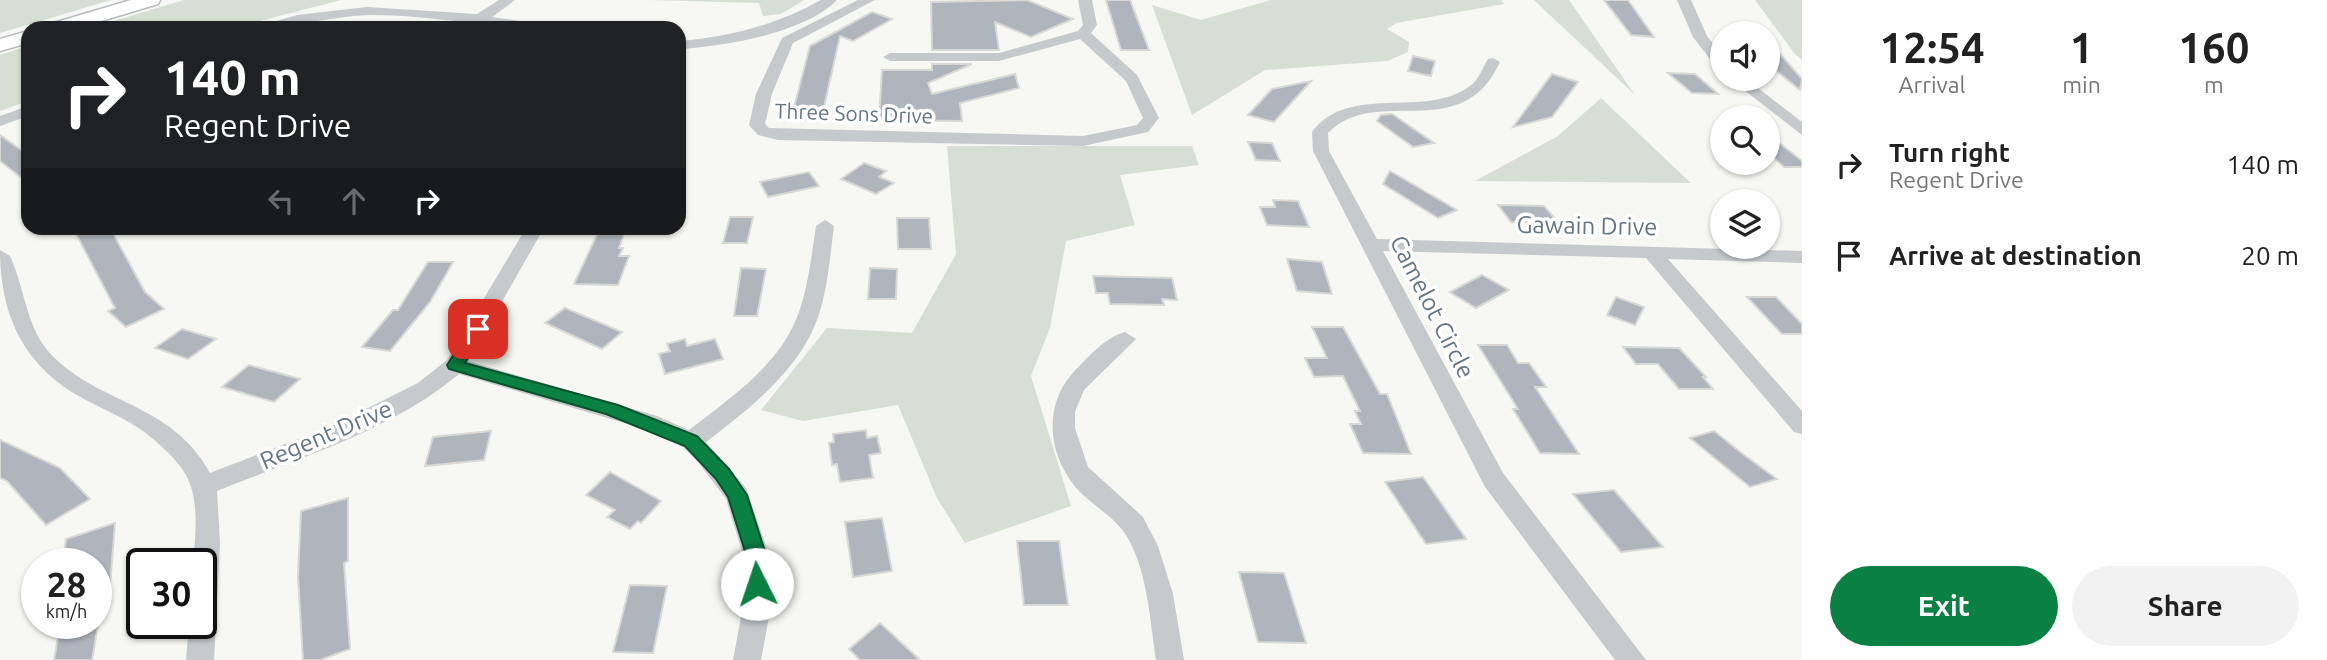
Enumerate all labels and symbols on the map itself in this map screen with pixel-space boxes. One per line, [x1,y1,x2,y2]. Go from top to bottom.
street label: Three Sons Drive [774,98,934,128]
street label: Gawain Drive [1516,211,1658,240]
street label: Camelot Circle [1385,231,1480,383]
pin [448,299,508,359]
street label: Regent Drive [256,395,396,474]
position arrow [720,547,794,621]
speed limit sign: 30 [126,548,217,639]

